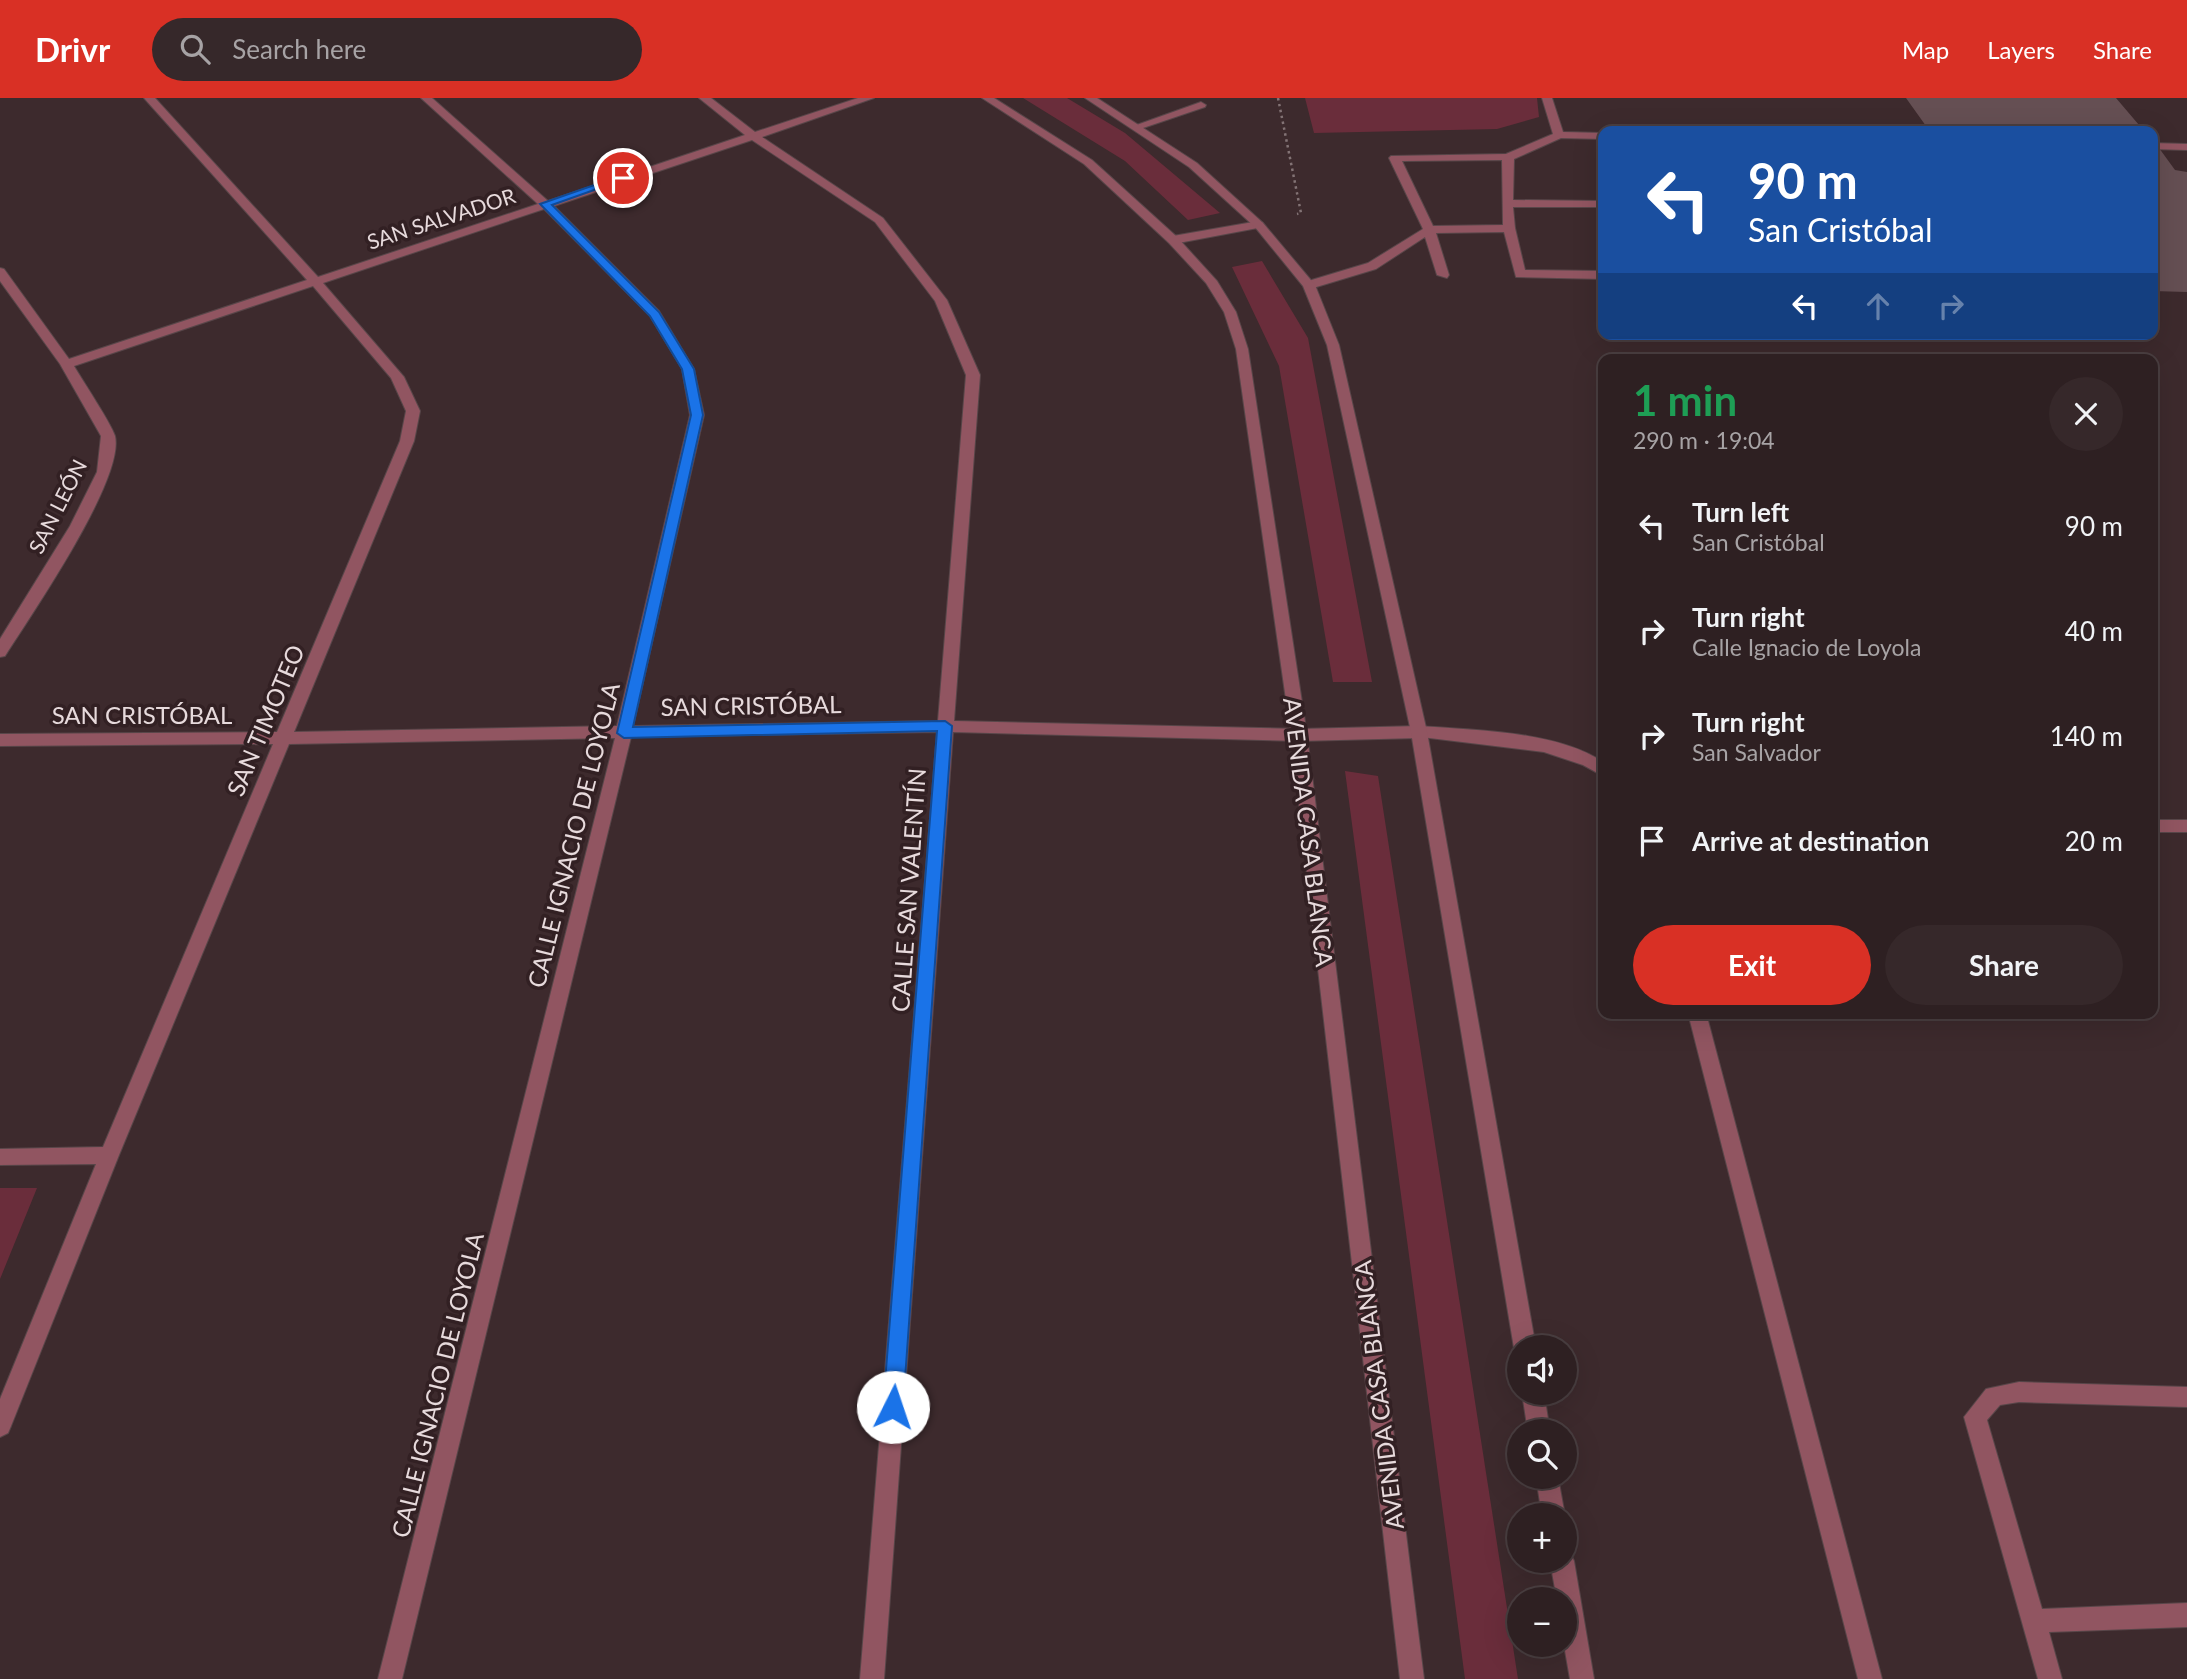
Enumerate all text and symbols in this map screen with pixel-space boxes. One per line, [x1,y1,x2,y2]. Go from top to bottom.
search box [152,18,642,81]
text: Drivr [35,29,110,69]
icon: search [176,30,214,68]
text: Search here [232,33,366,65]
text: Map [1902,35,1949,64]
text: Layers [1987,35,2055,64]
text: Share [2093,35,2152,64]
pin [593,148,653,208]
text: 90 m [1748,151,1858,209]
icon: left [1633,154,1724,245]
icon: arrive [604,159,642,197]
street label: SAN SALVADOR [364,182,519,254]
text: San Cristóbal [1748,210,1932,249]
icon: left [1786,287,1824,325]
icon: ahead [1859,287,1897,325]
icon: right [1932,287,1970,325]
text: 1 min [1633,375,1737,425]
button: close [2049,377,2123,451]
text: 290 m · 19:04 [1633,426,1775,454]
street label: SAN LEÓN [23,455,91,557]
text: Turn left [1692,496,1789,528]
icon: left [1633,507,1671,545]
text: 90 m [2065,510,2123,542]
text: San Cristóbal [1692,528,1825,556]
text: Turn right [1692,601,1805,633]
icon: right [1633,612,1671,650]
text: 40 m [2065,615,2123,647]
text: Calle Ignacio de Loyola [1692,633,1921,661]
street label: SAN TIMOTEO [220,640,310,800]
street label: CALLE IGNACIO DE LOYOLA [521,679,625,991]
street label: SAN CRISTÓBAL [660,689,842,721]
street label: AVENIDA CASA BLANCA [1278,696,1340,969]
street label: SAN CRISTÓBAL [52,700,232,729]
text: Turn right [1692,706,1805,738]
icon: right [1633,717,1671,755]
text: 140 m [2050,720,2123,752]
text: San Salvador [1692,738,1821,766]
street label: CALLE SAN VALENTÍN [885,767,931,1013]
icon: arrive [1633,822,1671,860]
text: Arrive at destination [1692,825,1929,857]
text: 20 m [2065,825,2123,857]
button: Exit [1633,925,1871,1005]
button: Share [1885,925,2123,1005]
street label: CALLE IGNACIO DE LOYOLA [385,1229,489,1541]
street label: AVENIDA CASA BLANCA [1347,1258,1409,1531]
map controls [1507,1335,1577,1657]
button: sound [1507,1335,1577,1405]
position arrow [856,1370,930,1444]
button: search [1507,1419,1577,1489]
button: + [1507,1503,1577,1573]
button: − [1507,1587,1577,1657]

